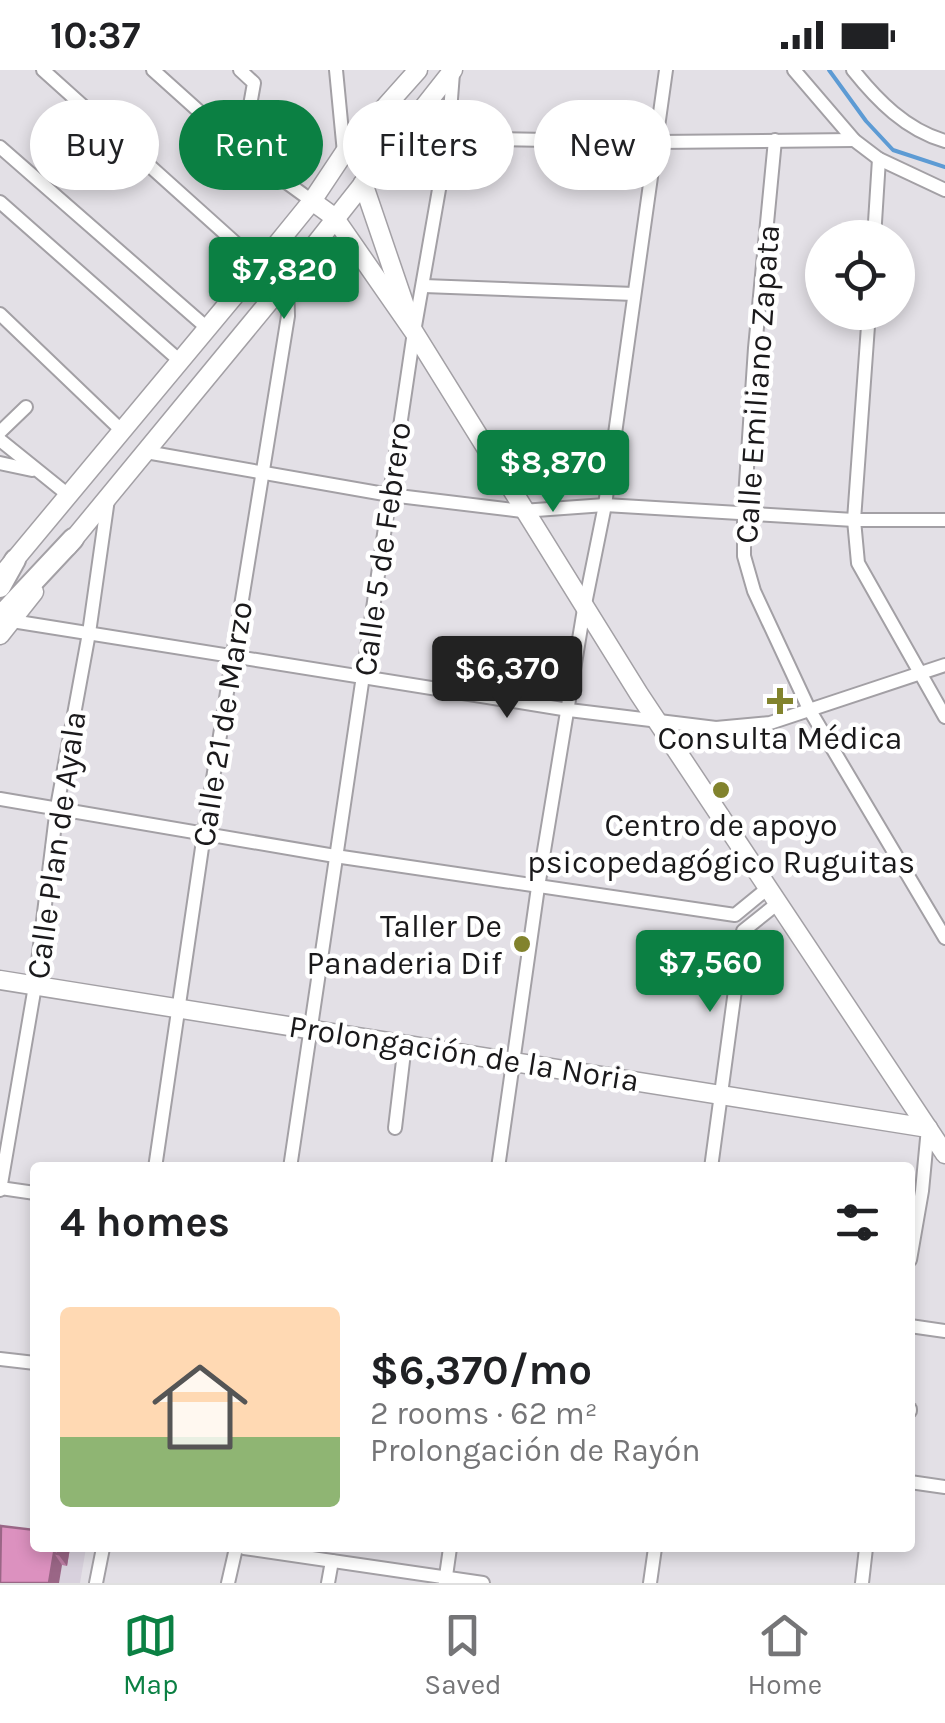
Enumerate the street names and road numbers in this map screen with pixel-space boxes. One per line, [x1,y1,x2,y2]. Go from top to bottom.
street label: Calle Emiliano Zapata [728,223,787,545]
street label: Calle 5 de Febrero [346,420,419,678]
street label: Calle 21 de Marzo [185,599,260,849]
street label: Calle Plan de Ayala [19,709,94,981]
street label: Prolongación de la Noria [286,1008,642,1099]

